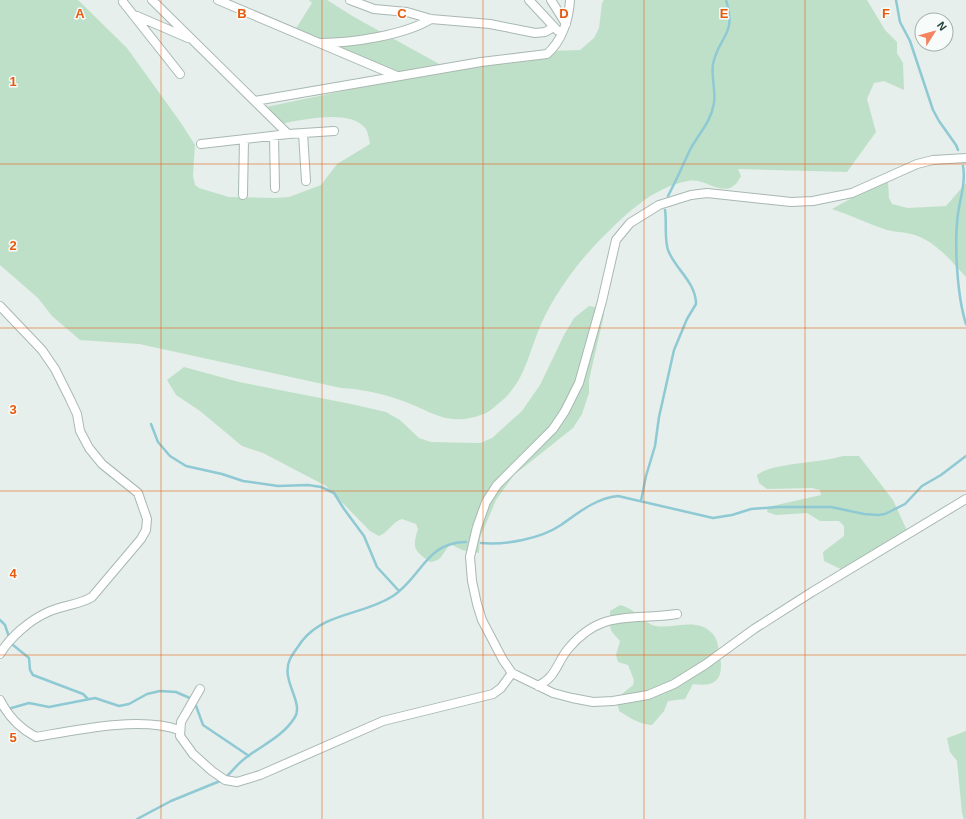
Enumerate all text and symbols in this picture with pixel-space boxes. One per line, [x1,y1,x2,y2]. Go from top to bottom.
text: A [75,6,85,21]
text: B [237,6,247,21]
text: C [397,6,407,21]
text: D [559,6,569,21]
text: E [720,6,729,21]
text: F [882,6,890,21]
north arrow [914,12,954,52]
text: N [935,19,949,33]
text: 1 [9,74,17,89]
text: 2 [9,238,17,253]
text: 3 [9,402,17,417]
text: 4 [9,566,17,581]
text: 5 [9,730,17,745]

